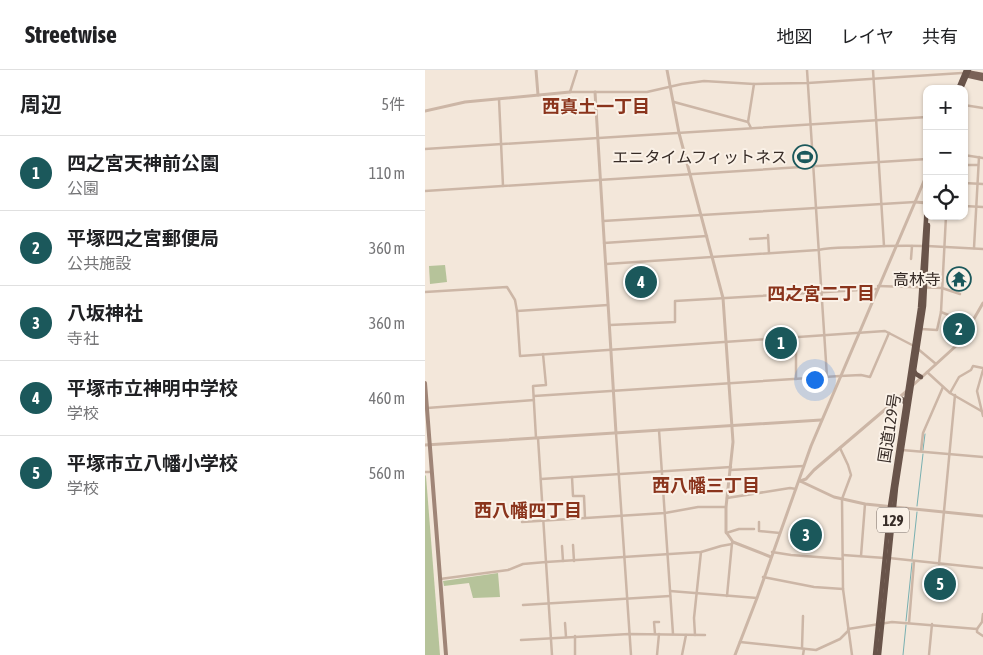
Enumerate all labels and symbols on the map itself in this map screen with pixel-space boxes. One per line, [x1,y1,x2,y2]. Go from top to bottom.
district label: 西真土一丁目 [542,96,650,117]
sports icon: エニタイムフィットネス [792,144,818,170]
place label: エニタイムフィットネス [613,148,787,166]
pin: 4 [625,263,657,301]
temple icon: 高林寺 [946,266,972,292]
place label: 高林寺 [893,270,941,288]
district label: 四之宮二丁目 [767,283,875,304]
pin: 2 [943,310,975,348]
pin: 1 [765,324,797,362]
your location [802,367,828,393]
street label: 国道129号 [875,392,903,464]
district label: 西八幡三丁目 [652,475,760,496]
district label: 西八幡四丁目 [474,500,582,521]
road number: 129 [877,508,909,532]
pin: 3 [790,516,822,554]
pin: 5 [924,565,956,603]

